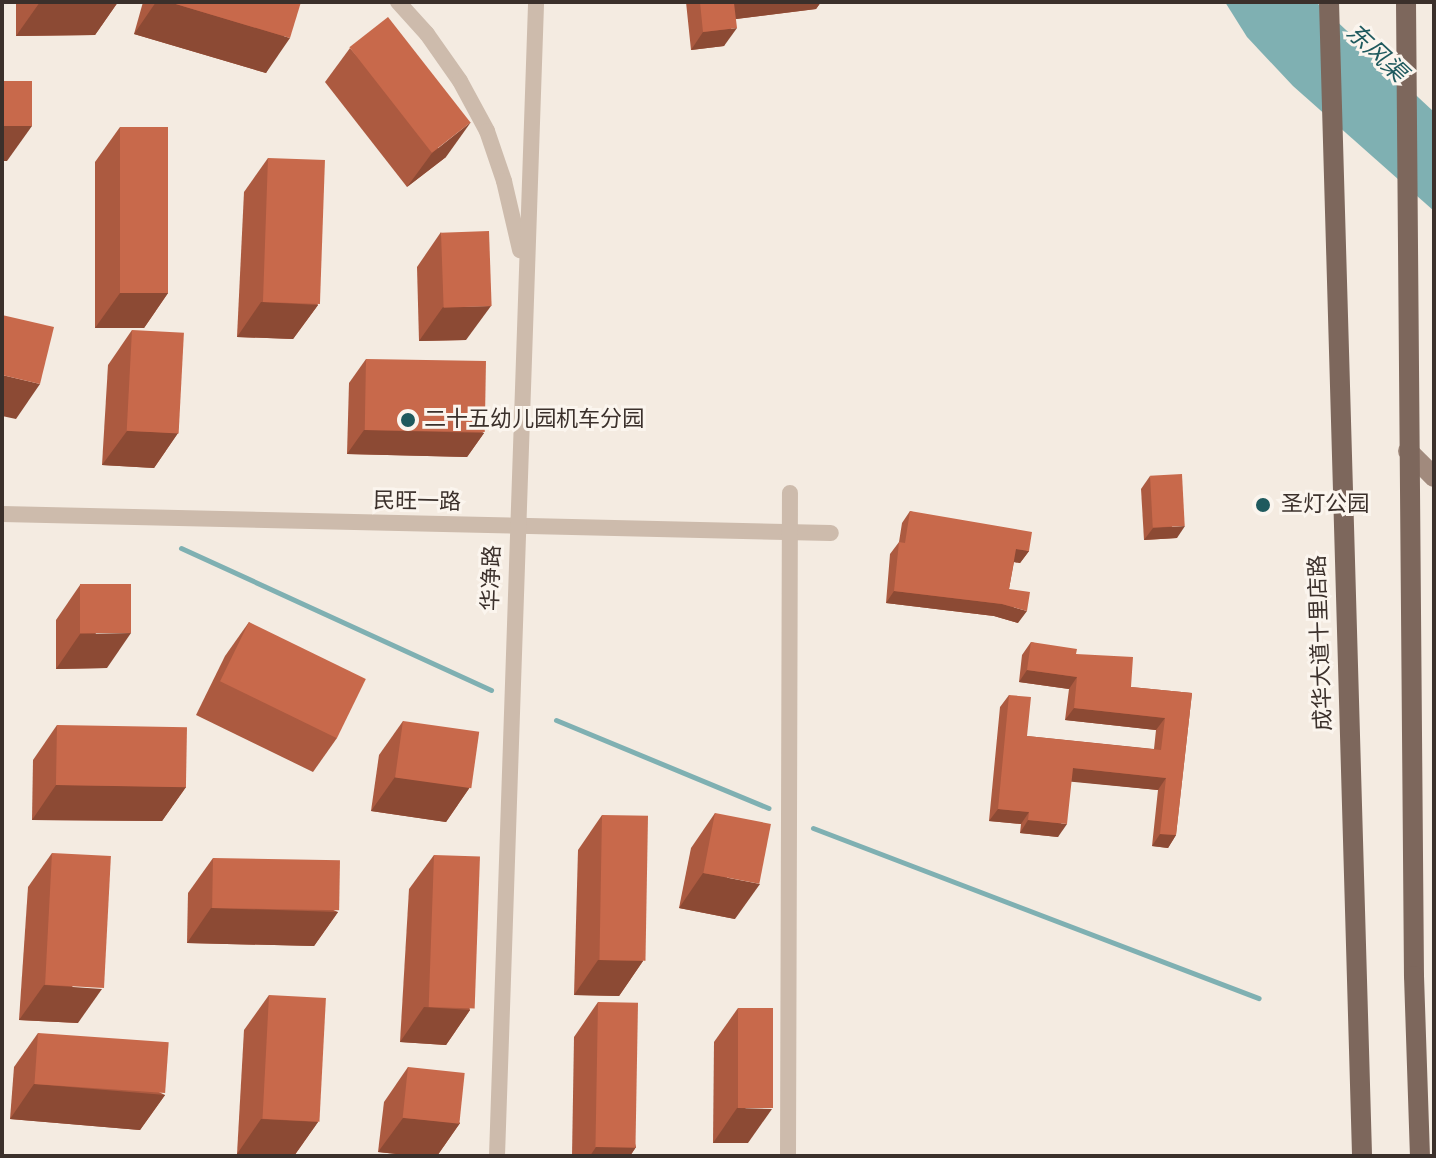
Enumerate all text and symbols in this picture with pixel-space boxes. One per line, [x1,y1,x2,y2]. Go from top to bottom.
water label: 东风渠 [1340,18,1412,88]
place label: 二十五幼儿园机车分园 [424,407,644,433]
marker: 二十五幼儿园机车分园 [399,411,417,429]
street label: 民旺一路 [373,488,461,516]
place label: 圣灯公园 [1281,492,1369,518]
marker: 圣灯公园 [1252,494,1274,516]
street label: 华净路 [478,545,506,611]
street label: 成华大道十里店路 [1305,555,1337,731]

